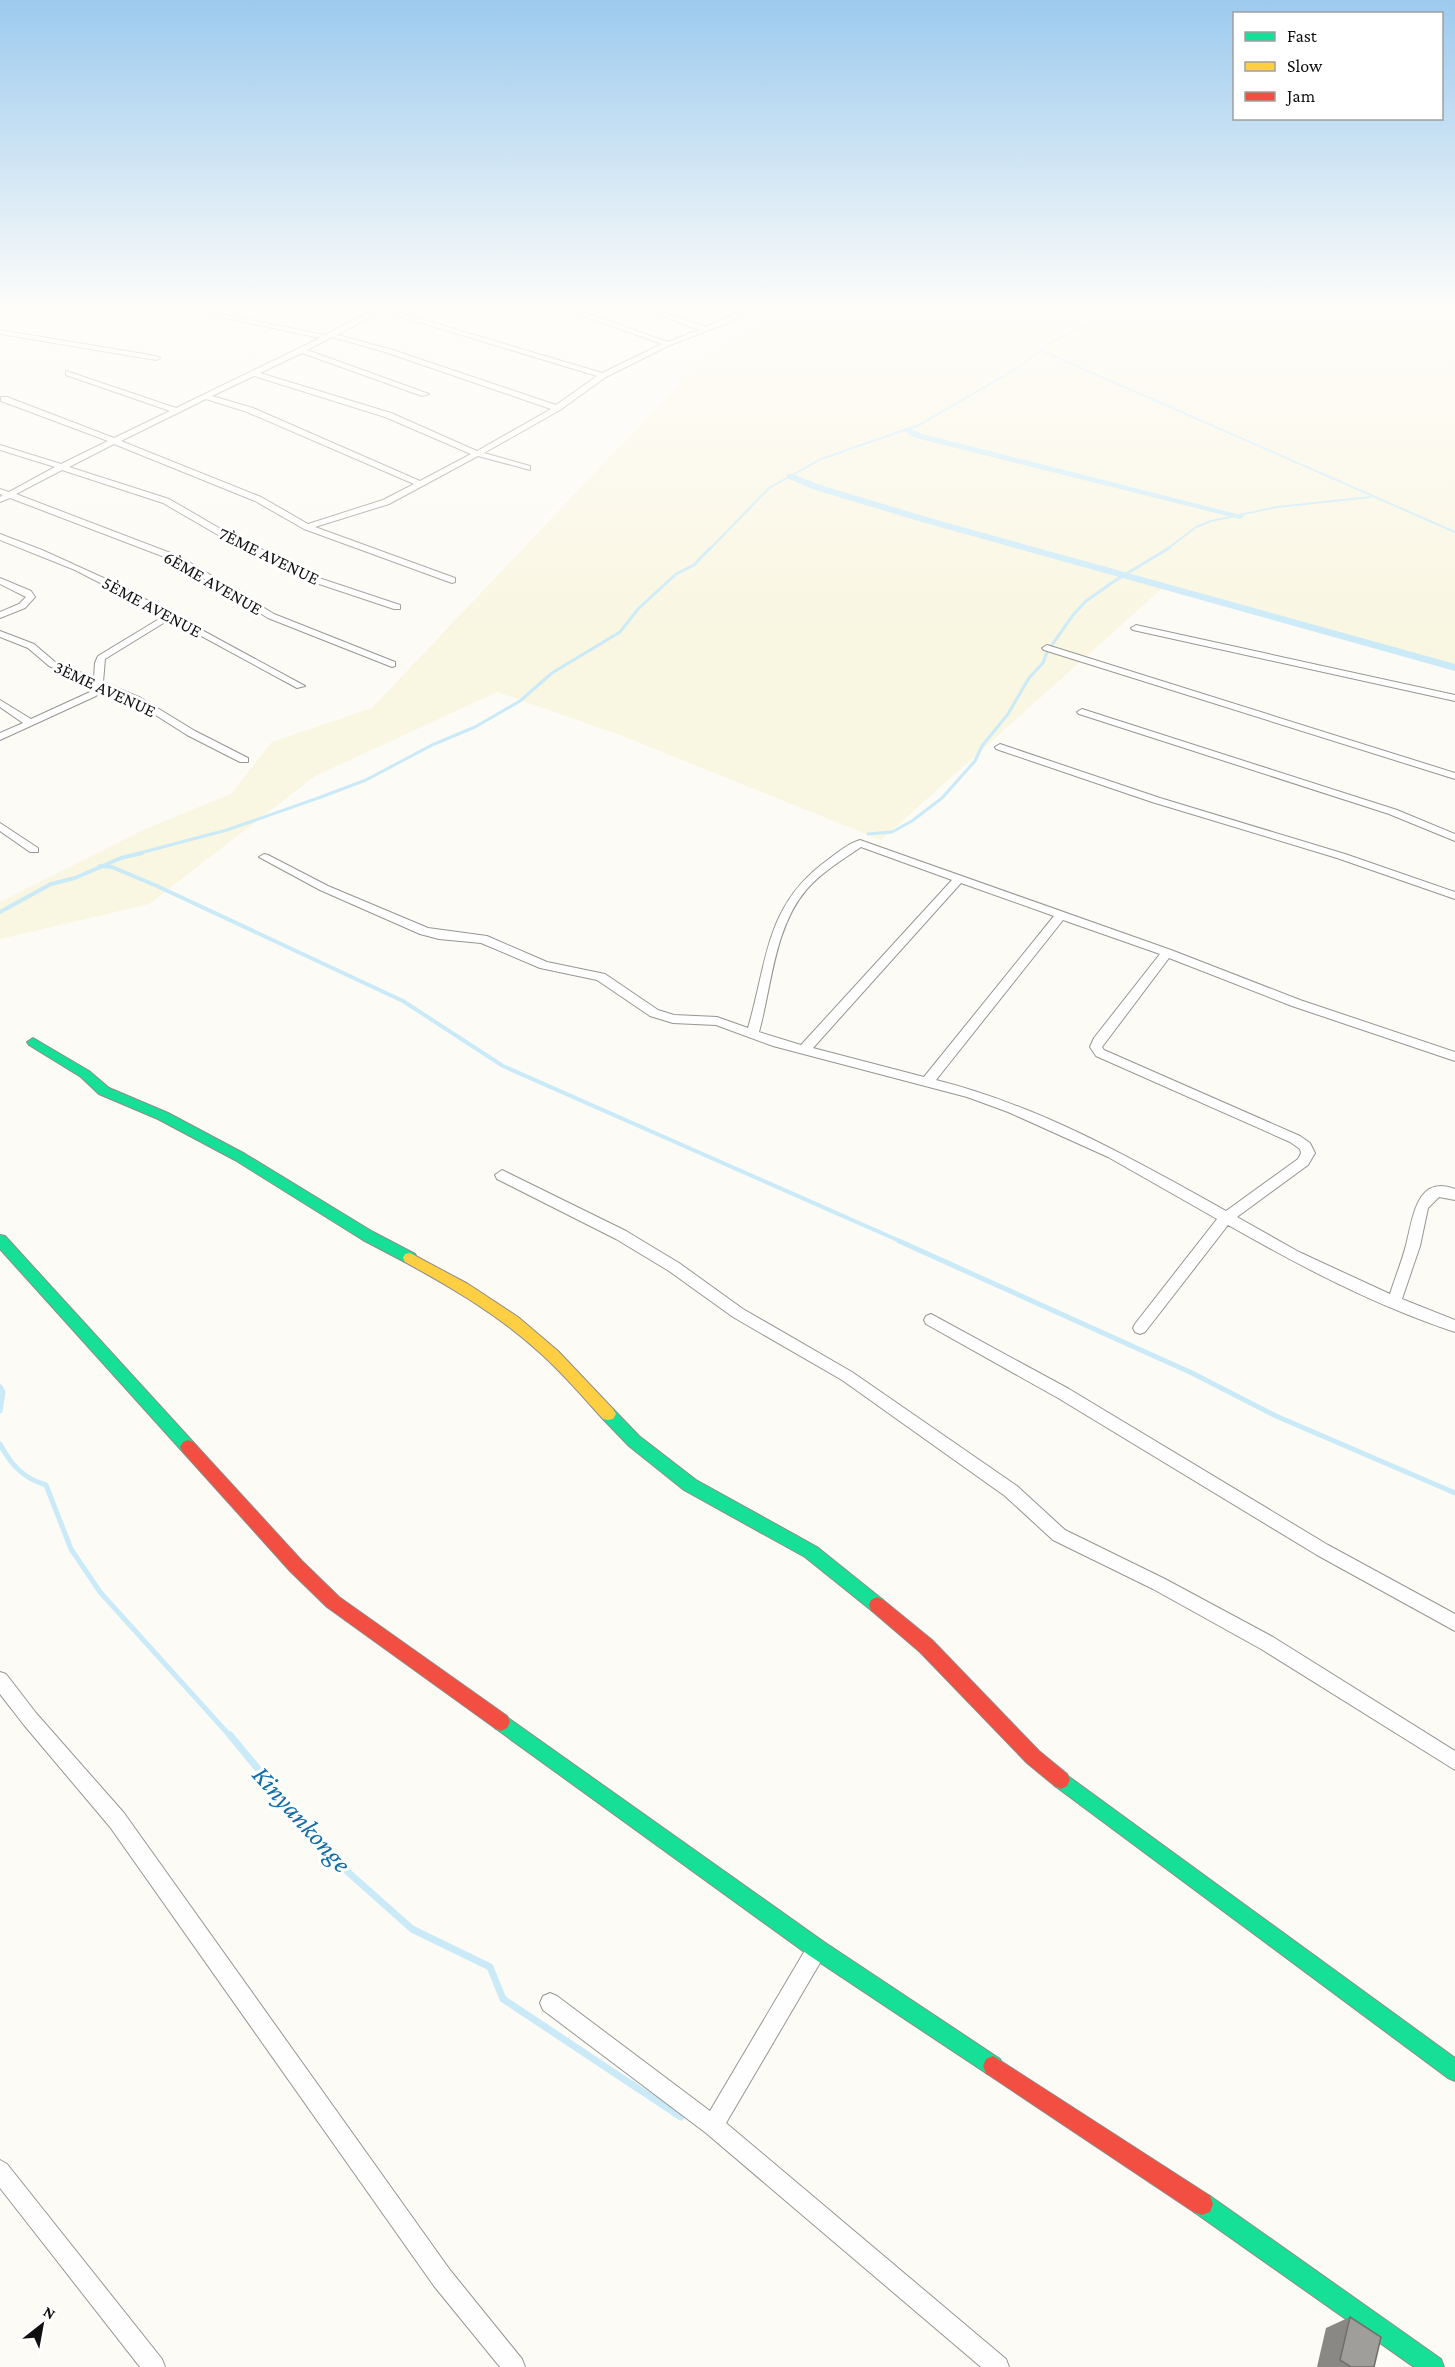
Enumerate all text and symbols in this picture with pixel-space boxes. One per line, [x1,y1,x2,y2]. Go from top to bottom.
legend [1233,12,1443,120]
text: Fast [1287,26,1318,46]
text: Slow [1287,56,1323,76]
text: Jam [1285,86,1316,106]
street label: 7ÈME AVENUE [215,523,323,589]
street label: 6ÈME AVENUE [160,547,266,619]
street label: 5ÈME AVENUE [99,572,205,642]
street label: 3ÈME AVENUE [51,657,159,721]
water label: Kinyankonge [247,1760,357,1878]
north arrow [12,2295,72,2355]
text: N [40,2302,59,2323]

